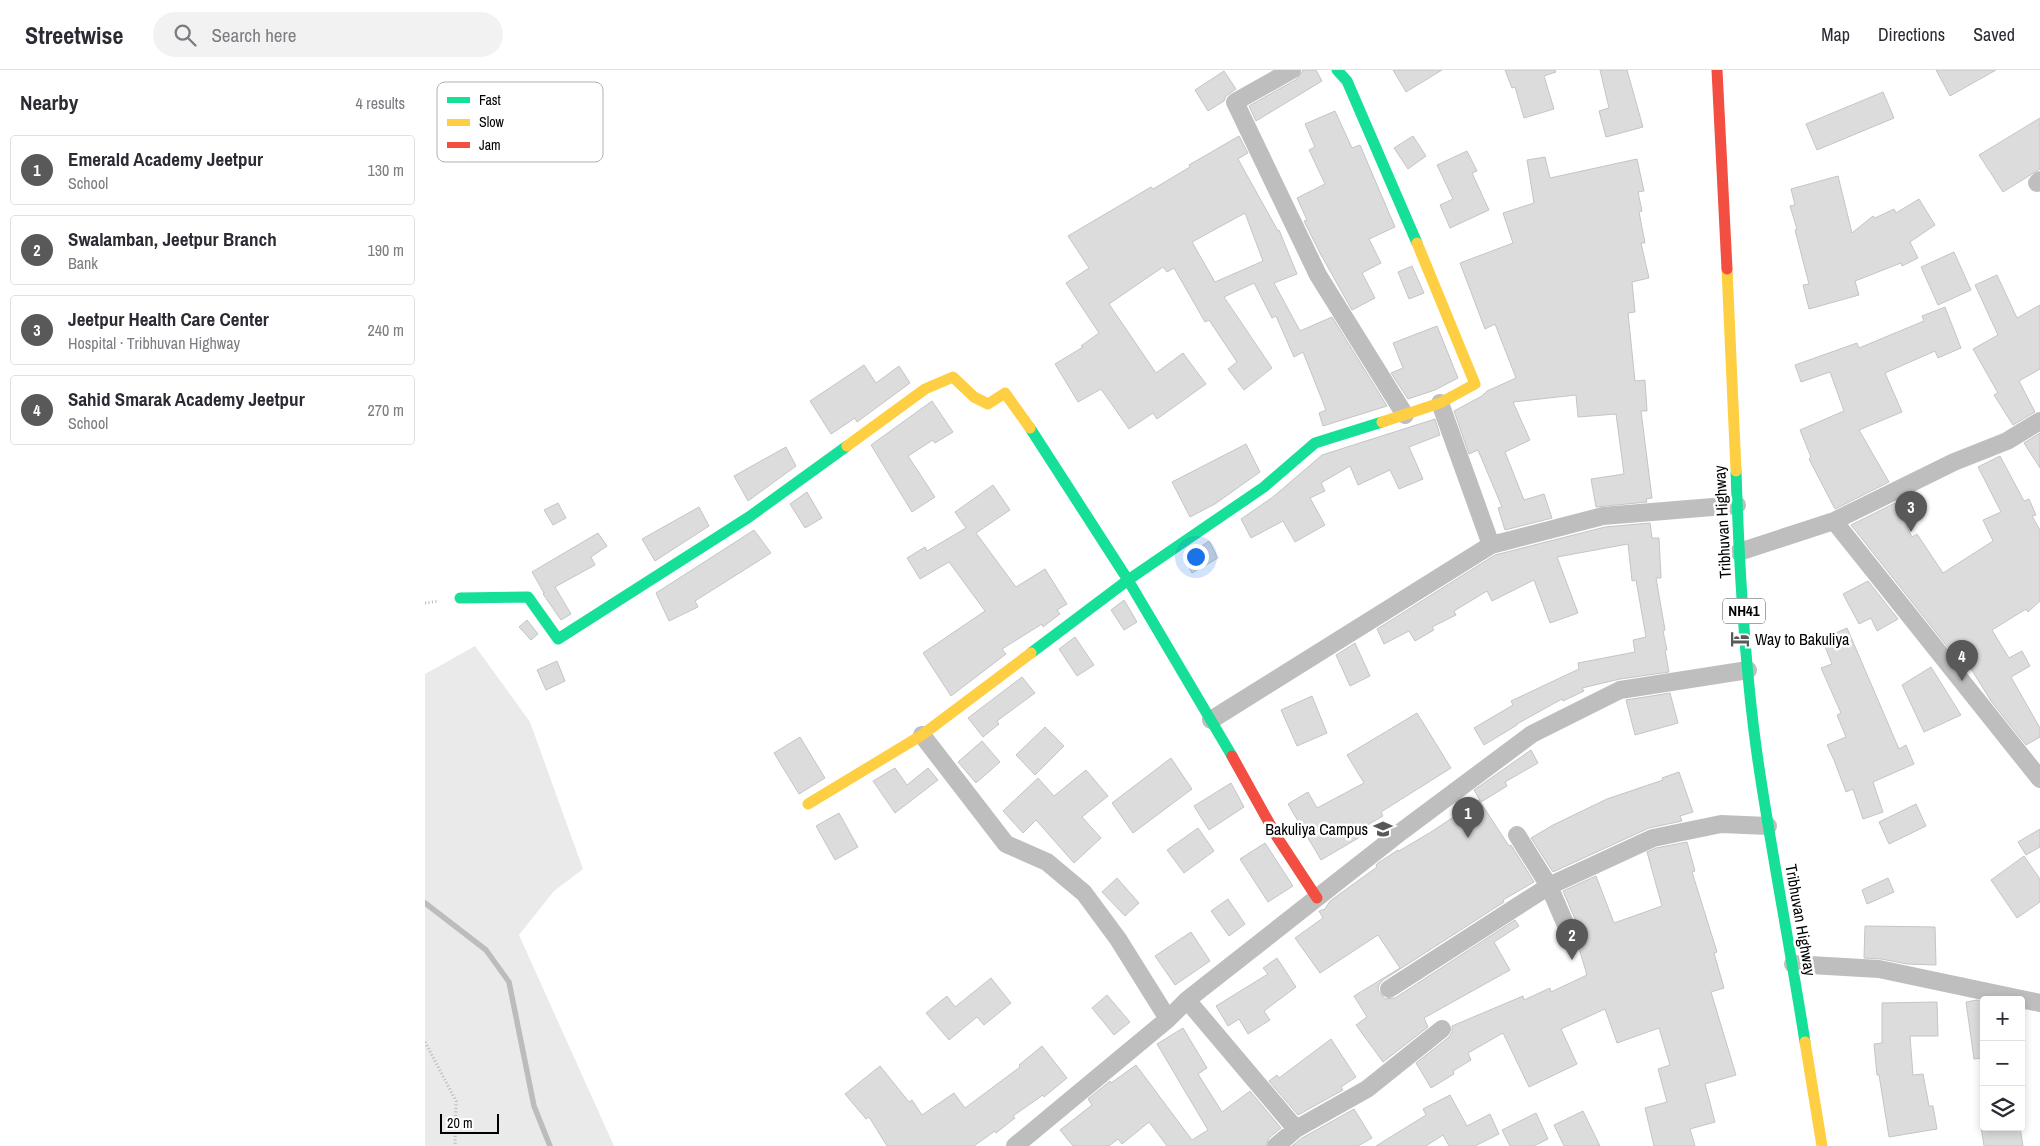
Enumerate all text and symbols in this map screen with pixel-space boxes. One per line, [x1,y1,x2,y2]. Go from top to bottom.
search box [153,12,503,57]
text: Streetwise [25,19,123,51]
icon: search [171,21,199,49]
text: Search here [211,22,296,48]
text: Map [1821,22,1850,47]
text: Directions [1878,22,1945,47]
text: Saved [1973,22,2015,47]
legend [437,82,603,162]
text: Nearby [20,88,78,117]
text: Fast [479,91,501,109]
text: 4 results [355,92,405,114]
text: Slow [479,113,505,131]
text: Jam [479,136,501,154]
text: Emerald Academy Jeetpur [68,146,263,172]
text: 1 [33,159,41,181]
text: 130 m [368,159,404,181]
text: School [68,172,108,194]
text: Swalamban, Jeetpur Branch [68,226,277,252]
text: 2 [33,239,41,261]
text: 190 m [368,239,404,261]
text: Bank [68,252,98,274]
text: Jeetpur Health Care Center [68,306,269,332]
text: 3 [33,319,41,341]
text: 240 m [368,319,404,341]
text: Hospital · Tribhuvan Highway [68,332,240,354]
text: Sahid Smarak Academy Jeetpur [68,386,305,412]
text: 4 [33,399,41,421]
text: 270 m [368,399,404,421]
text: School [68,412,108,434]
street label: Tribhuvan Highway [1708,464,1736,579]
pin: 3 [1895,491,1927,532]
your location [1183,544,1209,570]
road number: NH41 [1723,598,1765,624]
hotel icon: Way to Bakuliya [1729,628,1751,650]
place label: Way to Bakuliya [1755,628,1850,650]
pin: 4 [1946,640,1978,681]
pin: 1 [1452,797,1484,838]
place label: Bakuliya Campus [1265,818,1368,840]
school or university icon: Bakuliya Campus [1372,818,1394,840]
street label: Tribhuvan Highway [1780,862,1822,978]
pin: 2 [1556,919,1588,960]
map controls [1980,996,2025,1131]
button: + [1980,996,2025,1041]
button: − [1980,1041,2025,1086]
button: layers [1980,1086,2025,1131]
scale bar [440,1111,499,1134]
text: 20 m [447,1114,473,1132]

